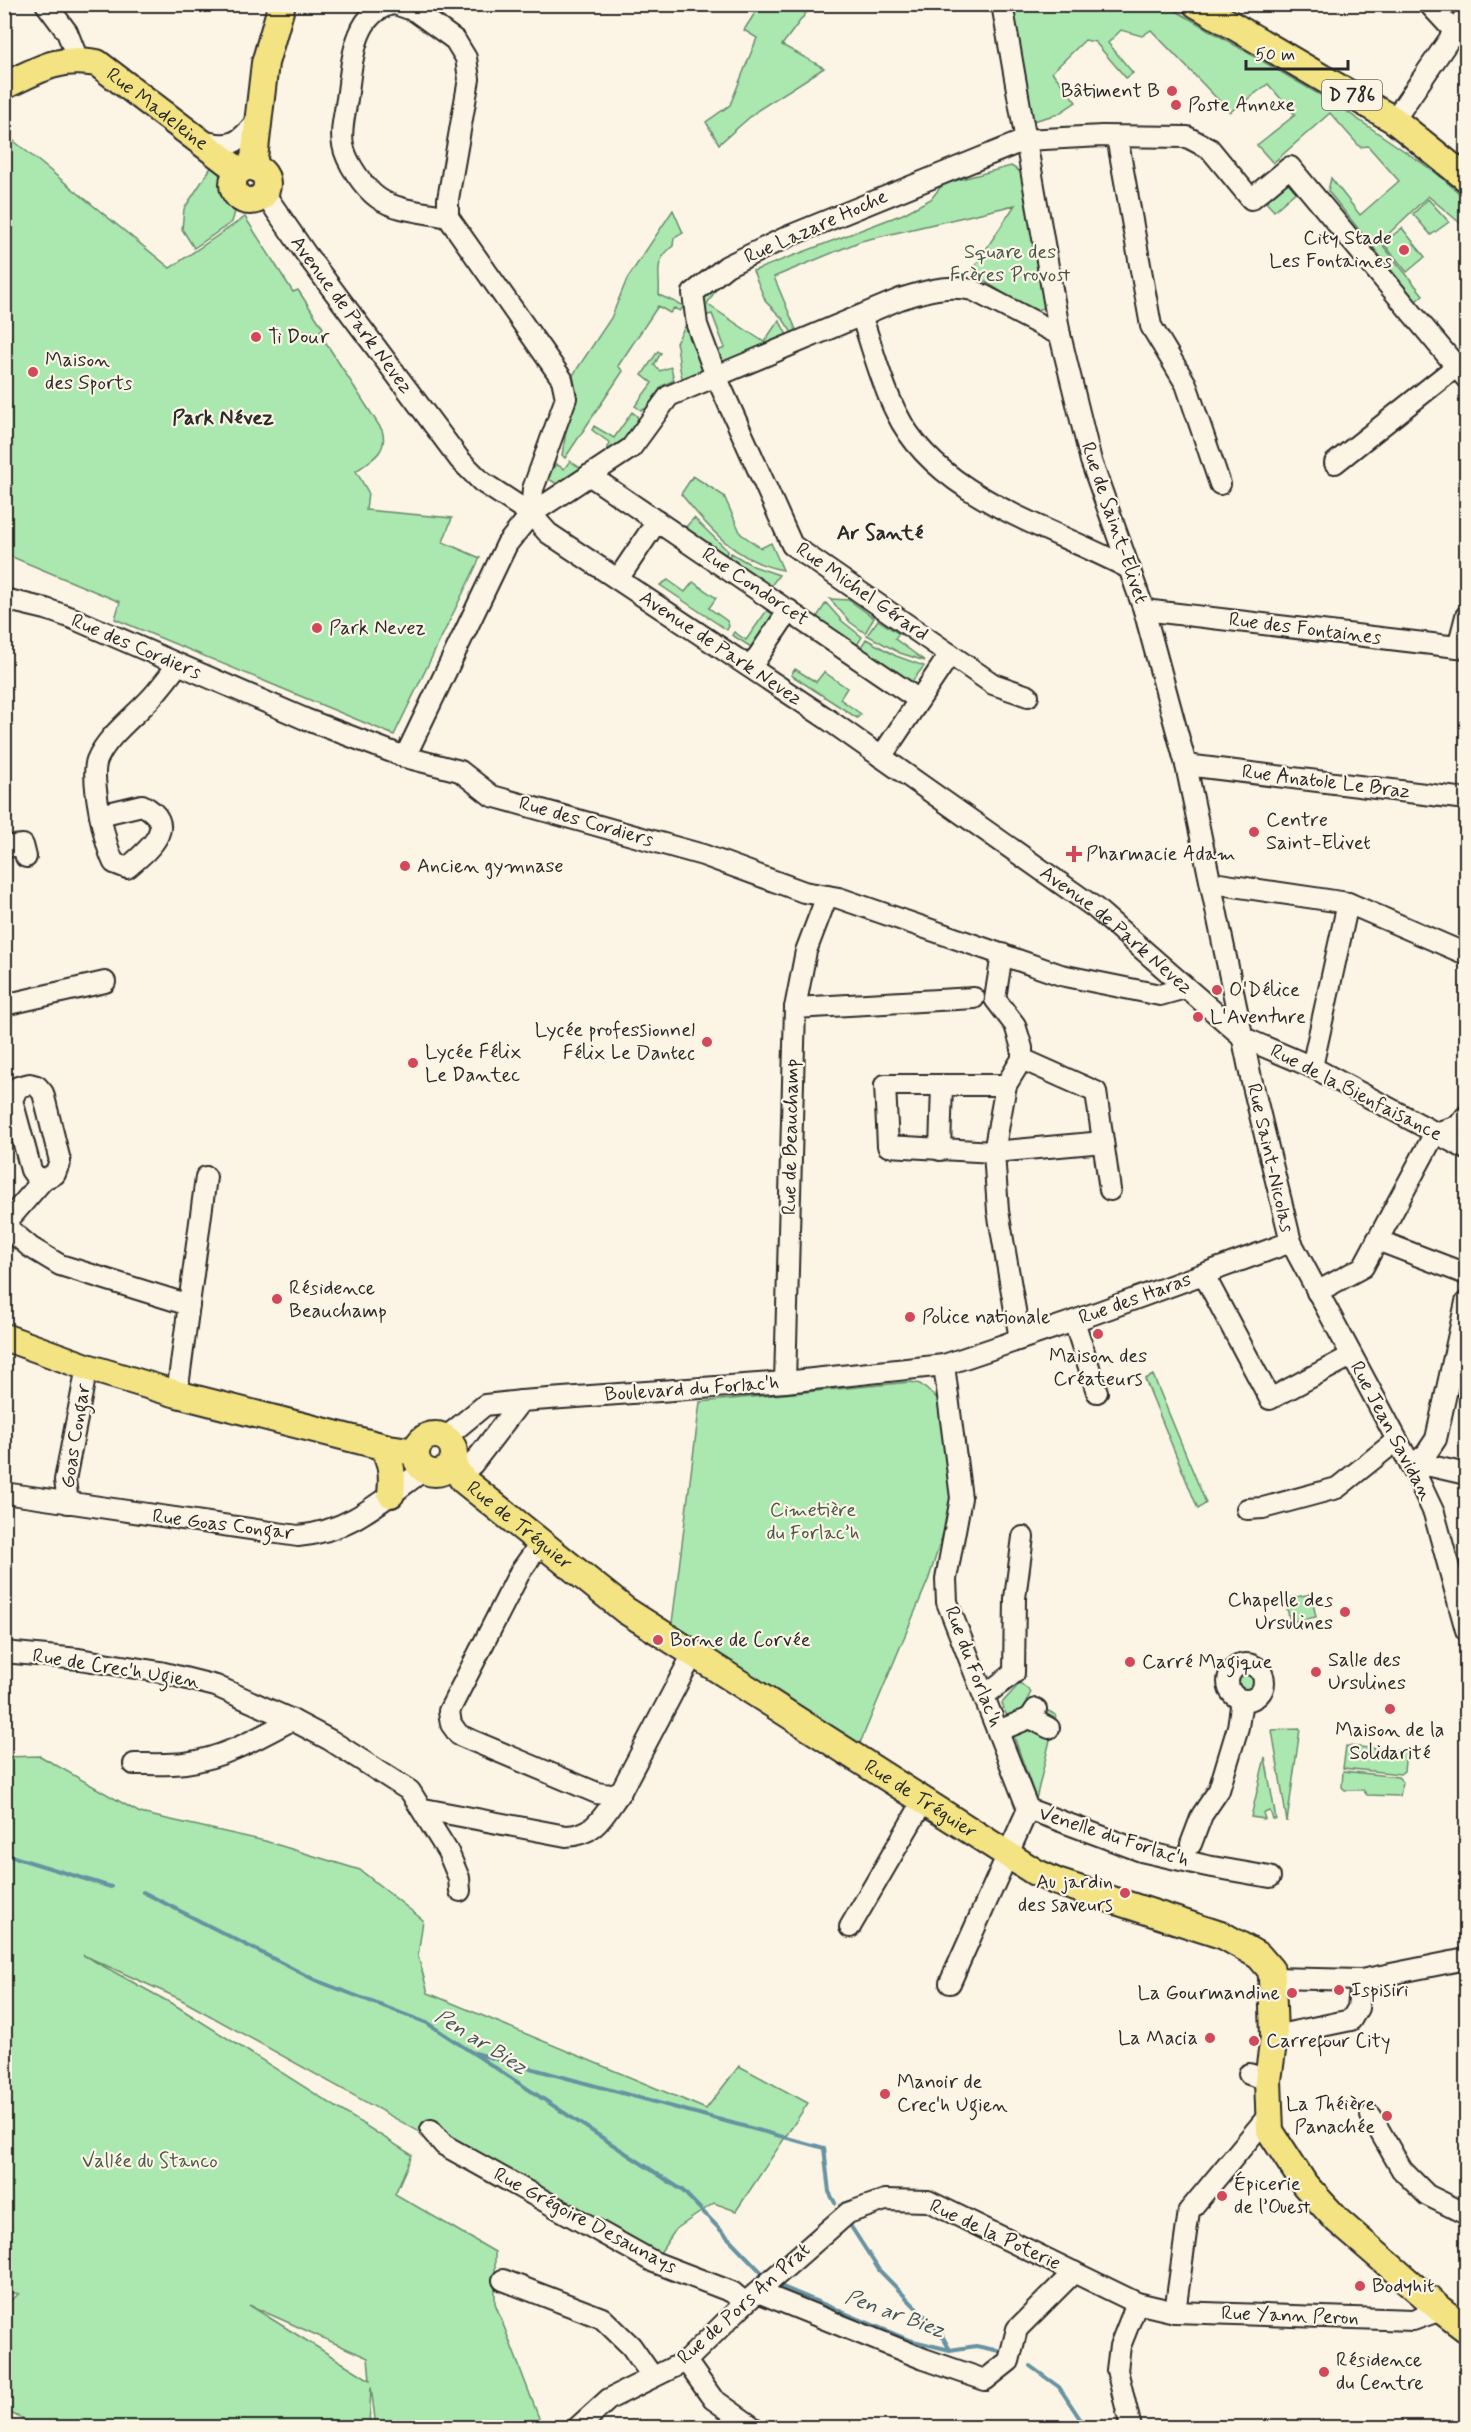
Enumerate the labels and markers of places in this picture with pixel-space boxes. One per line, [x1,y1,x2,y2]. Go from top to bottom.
place label: Bâtiment B [1061,78,1160,105]
marker: Bâtiment B [1165,84,1179,98]
place label: Poste Annexe [1188,92,1295,119]
marker: Poste Annexe [1169,98,1183,112]
place label: City Stade Les Fontaines [1269,225,1392,275]
marker: City Stade Les Fontaines [1397,243,1411,257]
place label: Ti Dour [268,324,330,351]
marker: Ti Dour [249,330,263,344]
place label: Maison des Sports [45,347,132,397]
marker: Maison des Sports [26,365,40,379]
place label: Park Nevez [329,615,426,642]
marker: Park Nevez [310,621,324,635]
place label: Centre Saint-Elivet [1266,807,1371,857]
marker: Centre Saint-Elivet [1247,825,1261,839]
place label: Pharmacie Adam [1086,841,1236,868]
marker: Pharmacie Adam [1067,847,1081,861]
place label: Ancien gymnase [417,853,563,880]
marker: Ancien gymnase [398,859,412,873]
place label: O'Délice [1229,977,1300,1004]
marker: O'Délice [1210,983,1224,997]
place label: L'Aventure [1210,1004,1306,1031]
marker: L'Aventure [1191,1010,1205,1024]
place label: Lycée professionnel Félix Le Dantec [535,1017,695,1067]
marker: Lycée professionnel Félix Le Dantec [700,1035,714,1049]
place label: Lycée Félix Le Dantec [425,1039,522,1089]
marker: Lycée Félix Le Dantec [406,1056,420,1070]
place label: Résidence Beauchamp [289,1275,387,1325]
marker: Résidence Beauchamp [270,1292,284,1306]
place label: Police nationale [922,1304,1050,1331]
marker: Police nationale [903,1310,917,1324]
marker: Maison des Créateurs [1091,1327,1105,1341]
place label: Maison des Créateurs [1049,1343,1147,1393]
place label: Chapelle des Ursulines [1227,1587,1333,1637]
marker: Chapelle des Ursulines [1338,1605,1352,1619]
place label: Borne de Corvée [670,1627,811,1654]
marker: Borne de Corvée [651,1633,665,1647]
place label: Salle des Ursulines [1328,1647,1406,1697]
place label: Carré Magique [1142,1649,1273,1678]
marker: Carré Magique [1123,1655,1137,1669]
marker: Salle des Ursulines [1309,1665,1323,1679]
marker: Maison de la Solidarité [1383,1702,1397,1716]
place label: Maison de la Solidarité [1335,1717,1445,1767]
place label: Au jardin des saveurs [1018,1869,1113,1919]
marker: Au jardin des saveurs [1118,1886,1132,1900]
place label: Ispisiri [1351,1977,1409,2004]
place label: La Gourmandine [1138,1980,1280,2007]
marker: Ispisiri [1332,1983,1346,1997]
marker: La Gourmandine [1285,1986,1299,2000]
place label: La Macia [1118,2025,1198,2052]
place label: Carrefour City [1266,2028,1390,2057]
marker: La Macia [1203,2031,1217,2045]
marker: Carrefour City [1247,2034,1261,2048]
place label: Manoir de Crec'h Ugien [897,2069,1008,2121]
marker: Manoir de Crec'h Ugien [878,2087,892,2101]
place label: La Théière Panachée [1286,2091,1375,2141]
marker: La Théière Panachée [1380,2109,1394,2123]
place label: Épicerie de l’Ouest [1234,2171,1310,2221]
marker: Épicerie de l’Ouest [1215,2189,1229,2203]
place label: Bodyhit [1372,2273,1435,2300]
marker: Bodyhit [1353,2279,1367,2293]
place label: Résidence du Centre [1336,2347,1424,2397]
marker: Résidence du Centre [1317,2365,1331,2379]

